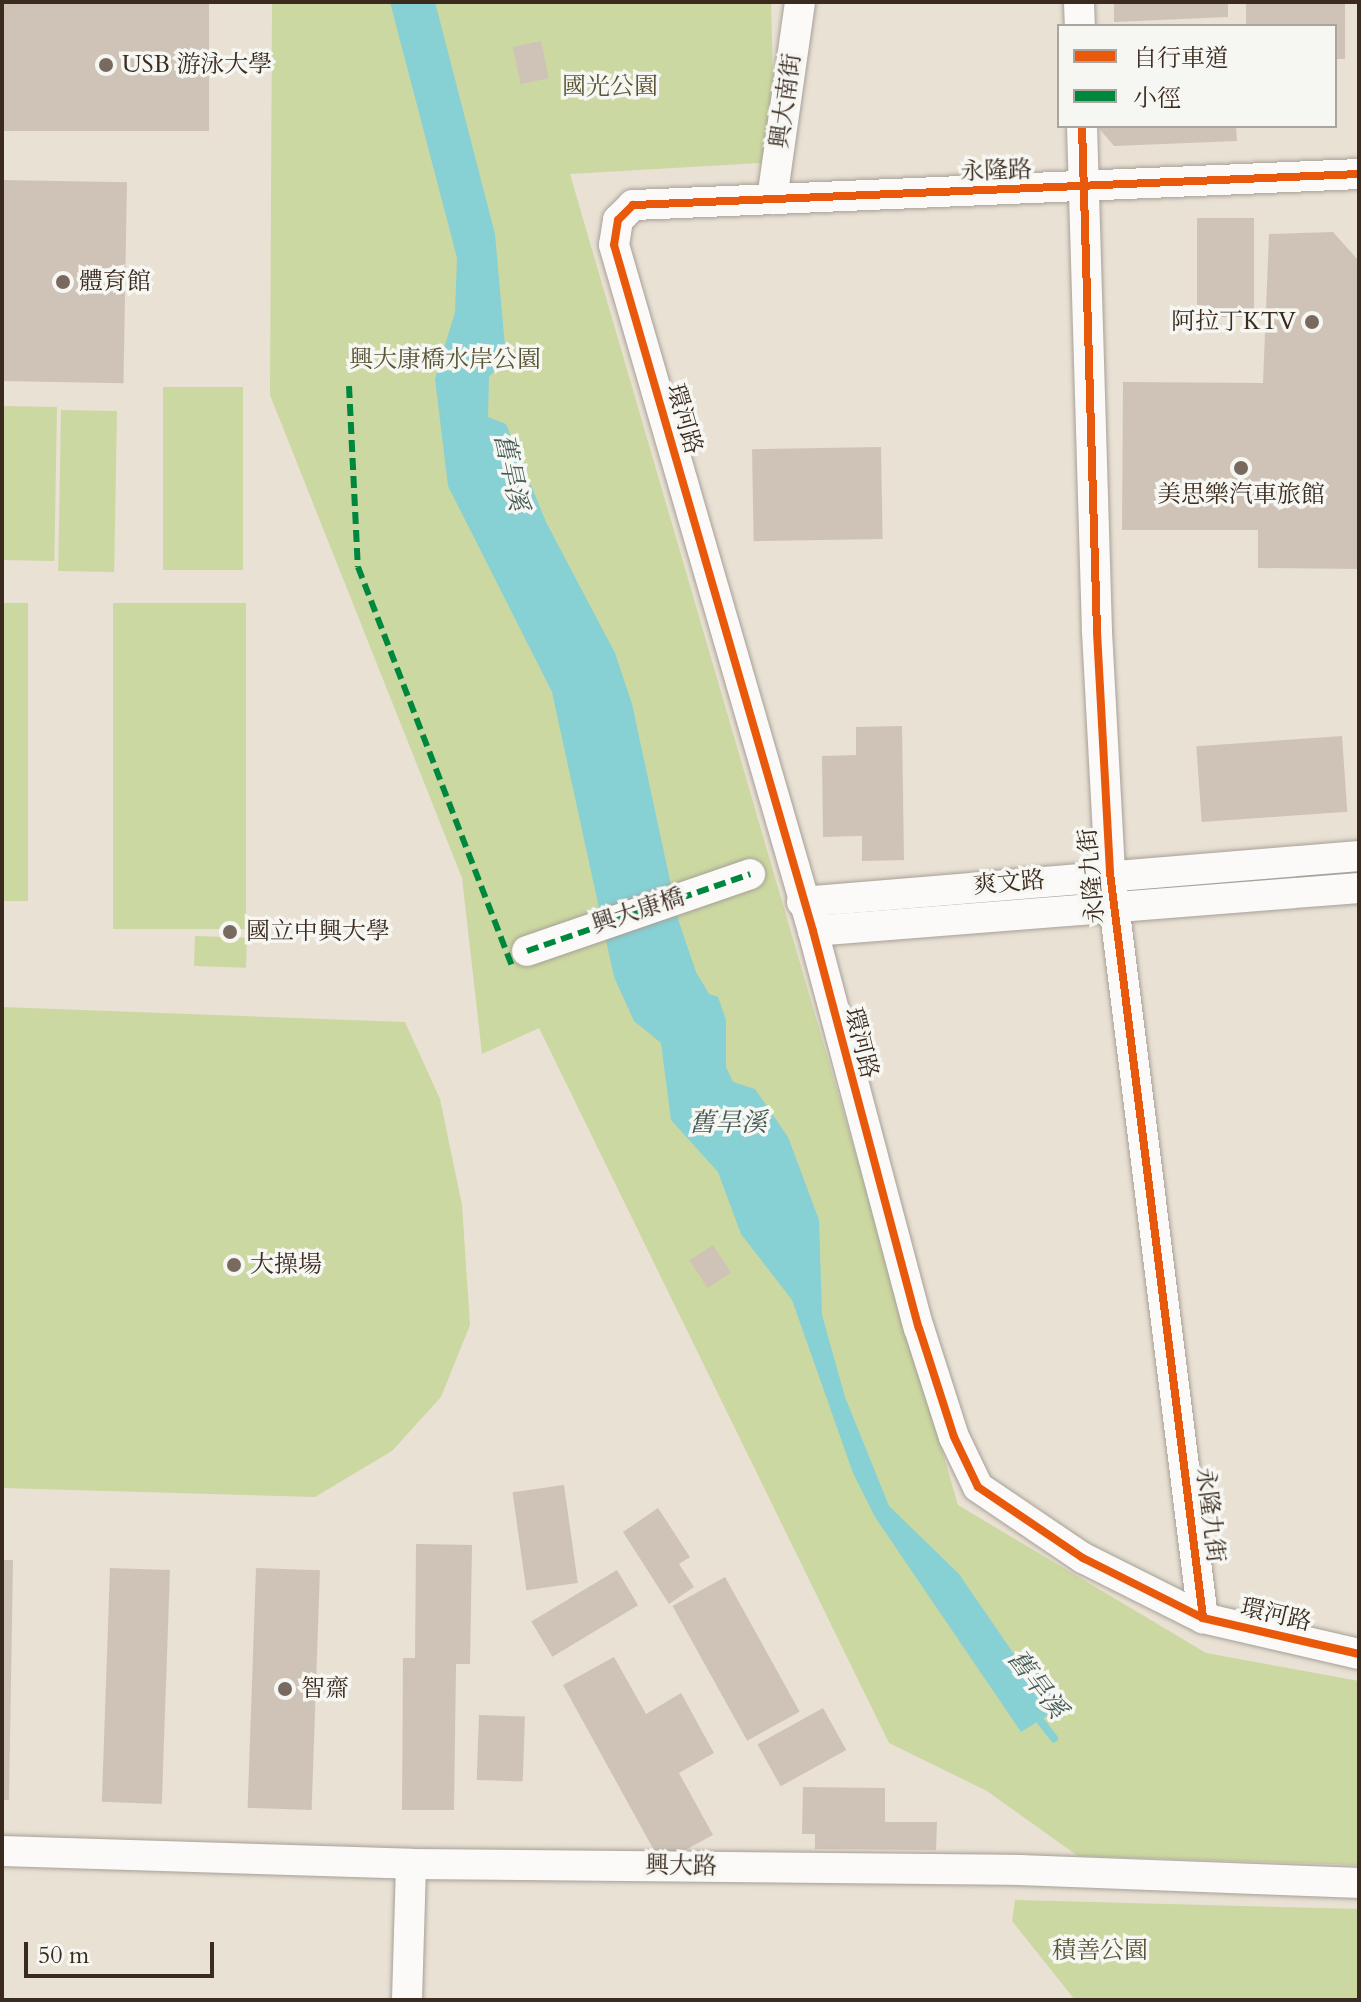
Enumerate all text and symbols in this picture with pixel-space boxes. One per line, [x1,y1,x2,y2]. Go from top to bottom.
legend [1057,24,1337,128]
text: 自行車道 [1133,42,1229,75]
place label: USB 游泳大學 [122,51,272,79]
street label: 興大南街 [765,51,807,151]
marker: USB 游泳大學 [97,56,115,74]
park label: 國光公園 [562,73,658,101]
text: 小徑 [1133,82,1181,115]
street label: 永隆路 [960,155,1032,187]
place label: 體育館 [79,268,151,296]
marker: 體育館 [54,273,72,291]
place label: 阿拉丁KTV [1171,308,1296,336]
marker: 阿拉丁KTV [1303,313,1321,331]
park label: 興大康橋水岸公園 [349,346,541,374]
street label: 環河路 [660,380,708,458]
water label: 舊旱溪 [488,431,534,513]
marker: 美思樂汽車旅館 [1232,459,1250,477]
place label: 美思樂汽車旅館 [1157,481,1325,509]
street label: 永隆九街 [1073,827,1111,925]
street label: 爽文路 [972,866,1046,900]
street label: 興大康橋 [588,882,688,940]
place label: 國立中興大學 [246,918,390,946]
marker: 國立中興大學 [221,923,239,941]
street label: 環河路 [838,1005,884,1081]
water label: 舊旱溪 [689,1107,767,1139]
place label: 大操場 [250,1251,322,1279]
marker: 大操場 [225,1256,243,1274]
street label: 永隆九街 [1190,1466,1230,1564]
street label: 環河路 [1238,1593,1314,1637]
water label: 舊旱溪 [1001,1643,1073,1725]
place label: 智齋 [301,1675,349,1703]
marker: 智齋 [276,1680,294,1698]
street label: 興大路 [645,1851,717,1881]
scale bar [28,1926,218,1976]
park label: 積善公園 [1052,1937,1148,1965]
text: 50 m [38,1939,89,1972]

